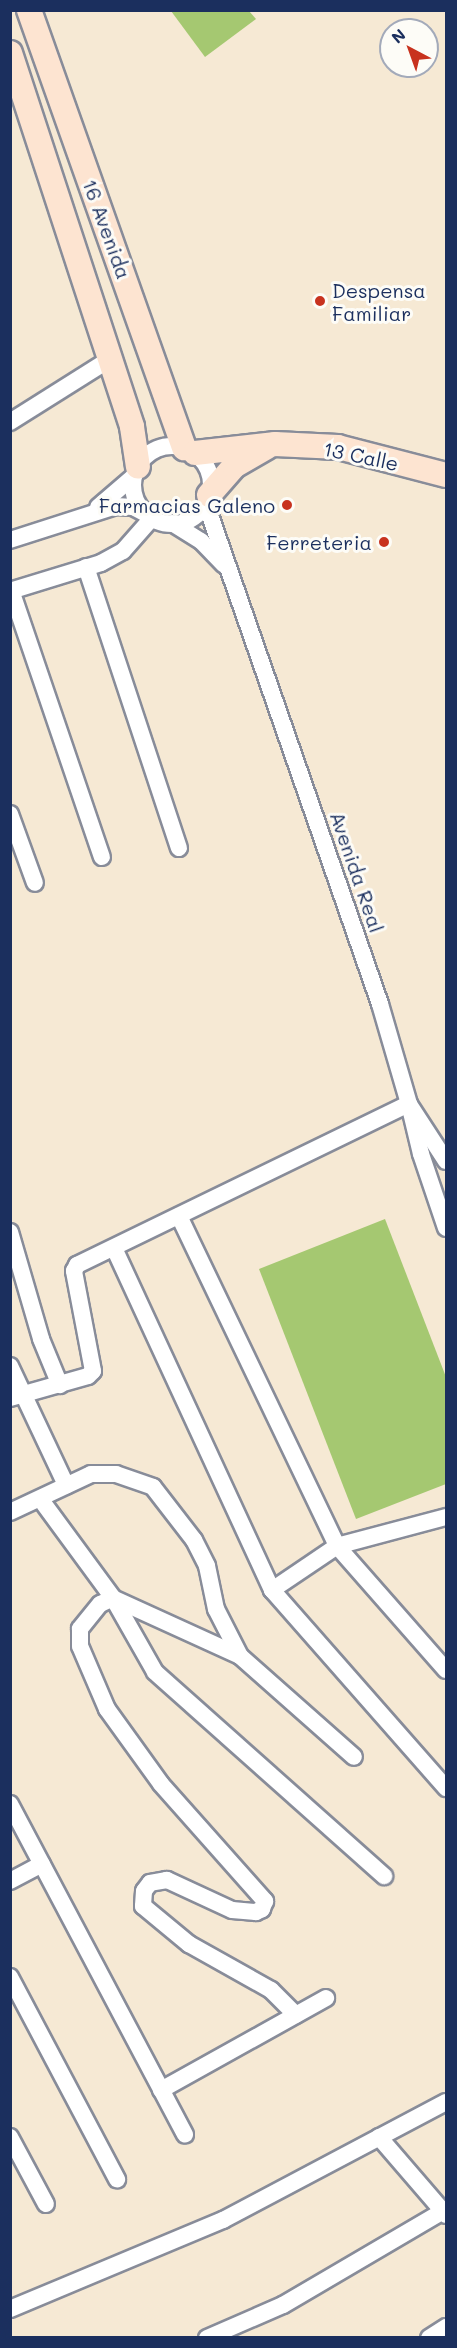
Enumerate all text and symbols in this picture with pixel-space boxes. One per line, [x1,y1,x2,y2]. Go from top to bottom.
north arrow [379,18,439,78]
text: N [387,24,410,47]
street label: 16 Avenida [78,176,136,282]
place label: Despensa Familiar [332,278,426,325]
marker: Despensa Familiar [313,294,327,308]
street label: 13 Calle [321,436,401,476]
place label: Farmacias Galeno [99,493,275,517]
marker: Farmacias Galeno [280,498,294,512]
place label: Ferreteria [266,530,372,554]
marker: Ferreteria [377,535,391,549]
street label: Avenida Real [325,808,389,936]

